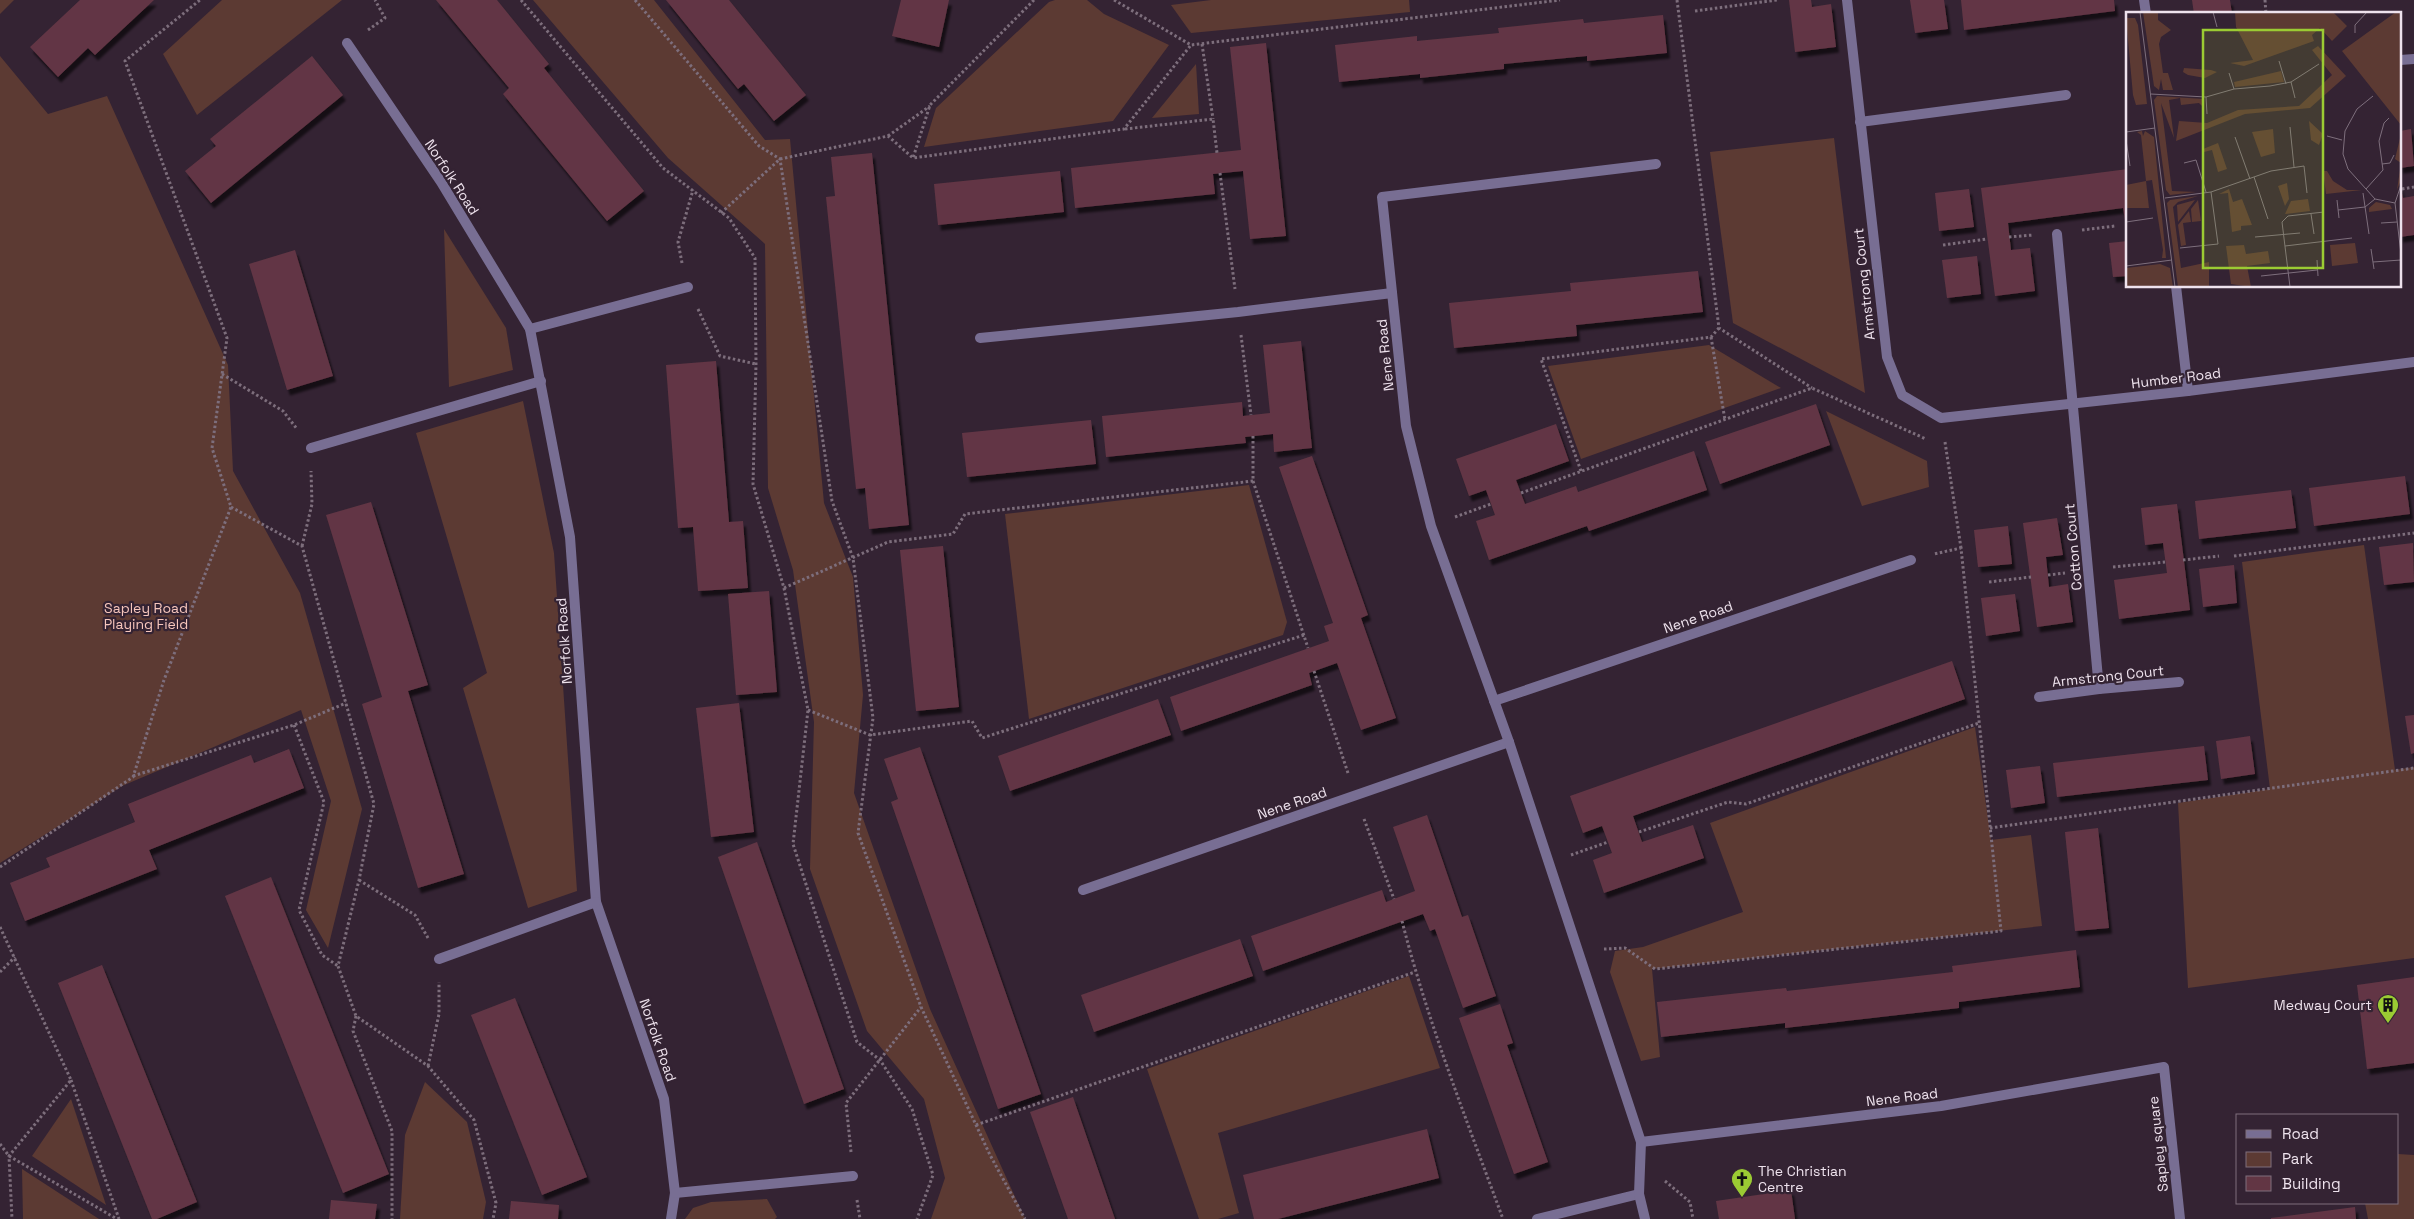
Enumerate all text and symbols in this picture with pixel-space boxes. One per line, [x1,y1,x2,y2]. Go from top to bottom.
inset map [2126,12,2402,288]
street label: Norfolk Road [421,136,483,218]
street label: Armstrong Court [1849,227,1879,341]
street label: Nene Road [1372,318,1398,392]
street label: Humber Road [2130,364,2222,392]
street label: Cotton Court [2060,503,2086,591]
street label: Norfolk Road [552,597,576,685]
street label: Nene Road [1661,597,1735,637]
park label: Sapley Road Playing Field [104,599,188,633]
street label: Armstrong Court [2051,661,2165,691]
street label: Nene Road [1255,783,1329,823]
building icon: Medway Court [2376,993,2400,1024]
street label: Norfolk Road [635,996,681,1084]
place label: Medway Court [2274,996,2372,1014]
street label: Nene Road [1865,1084,1939,1110]
street label: Sapley square [2144,1095,2172,1193]
legend [2236,1114,2399,1204]
text: Road [2282,1124,2319,1143]
text: Park [2282,1149,2313,1168]
place label: The Christian Centre [1758,1162,1847,1196]
church icon: The Christian Centre [1730,1167,1754,1198]
text: Building [2282,1174,2341,1193]

